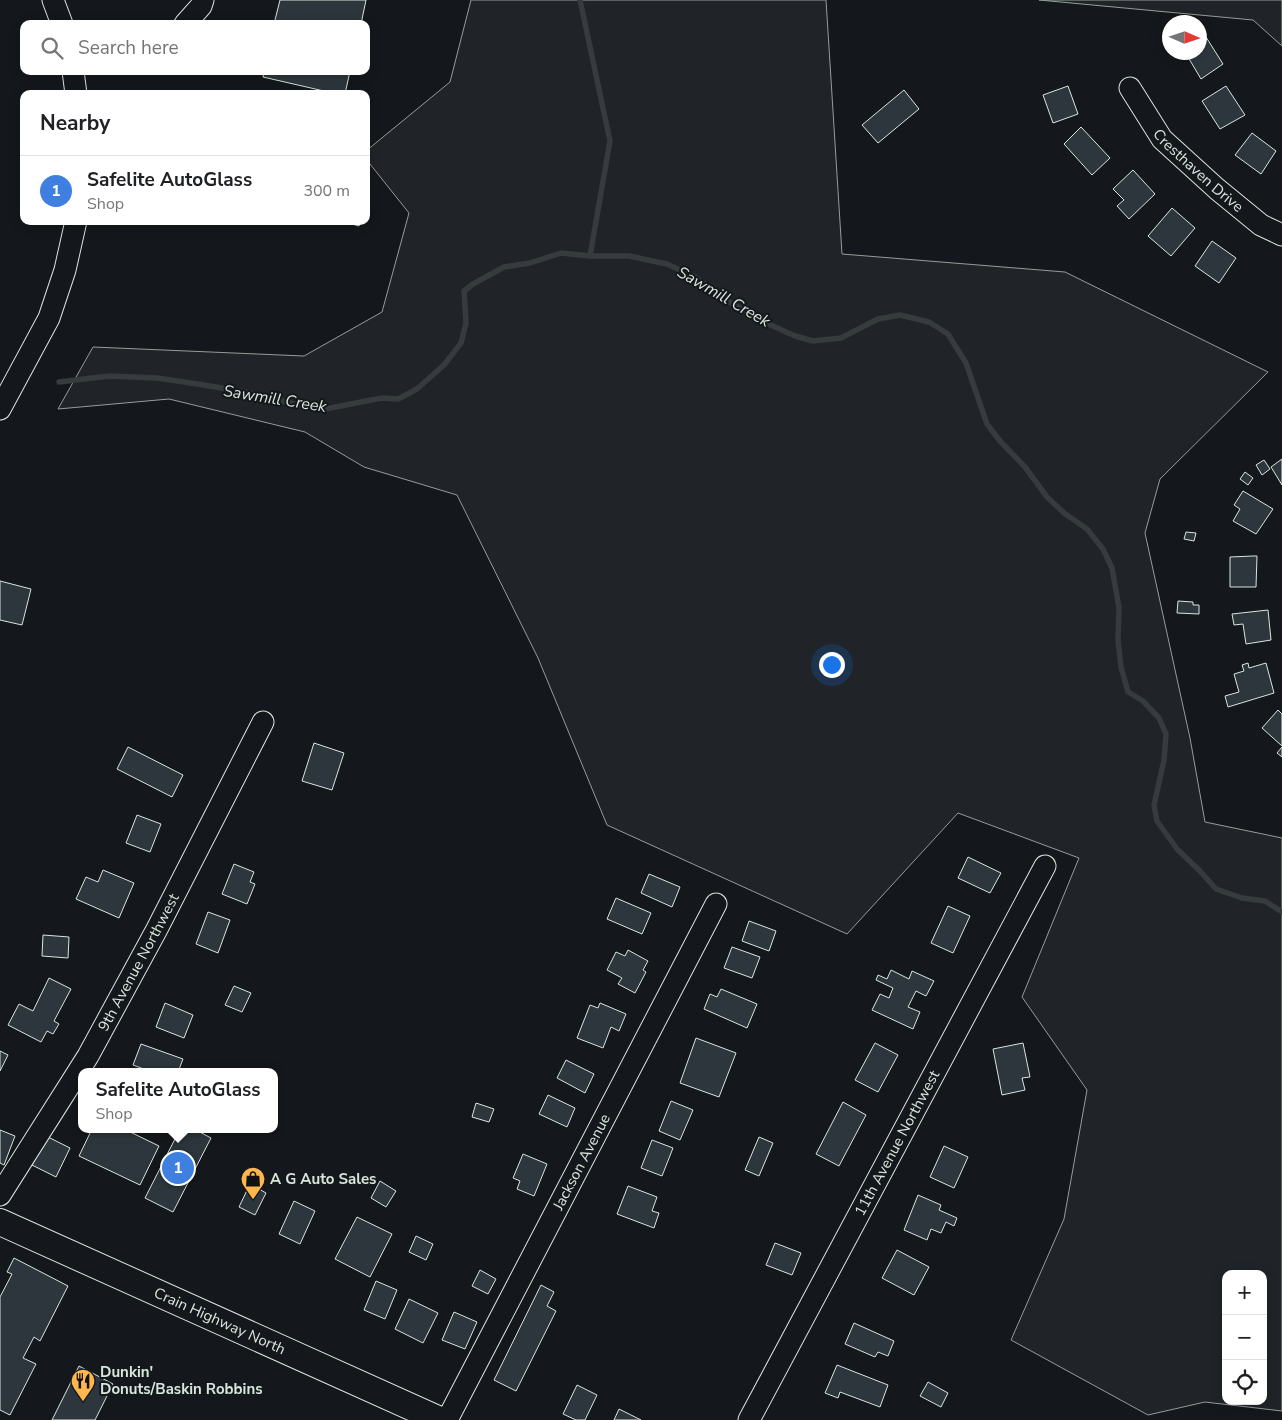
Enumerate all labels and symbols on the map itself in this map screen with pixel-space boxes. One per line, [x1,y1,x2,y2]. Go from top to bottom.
north arrow [1162,15,1207,60]
street label: Cresthaven Drive [1148,125,1248,217]
water label: Sawmill Creek [673,261,775,333]
water label: Sawmill Creek [222,380,329,418]
your location [819,652,845,678]
street label: 9th Avenue Northwest [93,889,184,1035]
street label: 11th Avenue Northwest [850,1066,944,1219]
street label: Jackson Avenue [548,1110,615,1215]
pin: 1 [162,1149,194,1187]
shop icon: A G Auto Sales [240,1166,266,1200]
place label: A G Auto Sales [270,1169,376,1189]
street label: Crain Highway North [151,1283,289,1359]
place label: Dunkin' Donuts/Baskin Robbins [100,1362,263,1399]
restaurant icon: Dunkin' Donuts/Baskin Robbins [70,1368,96,1402]

